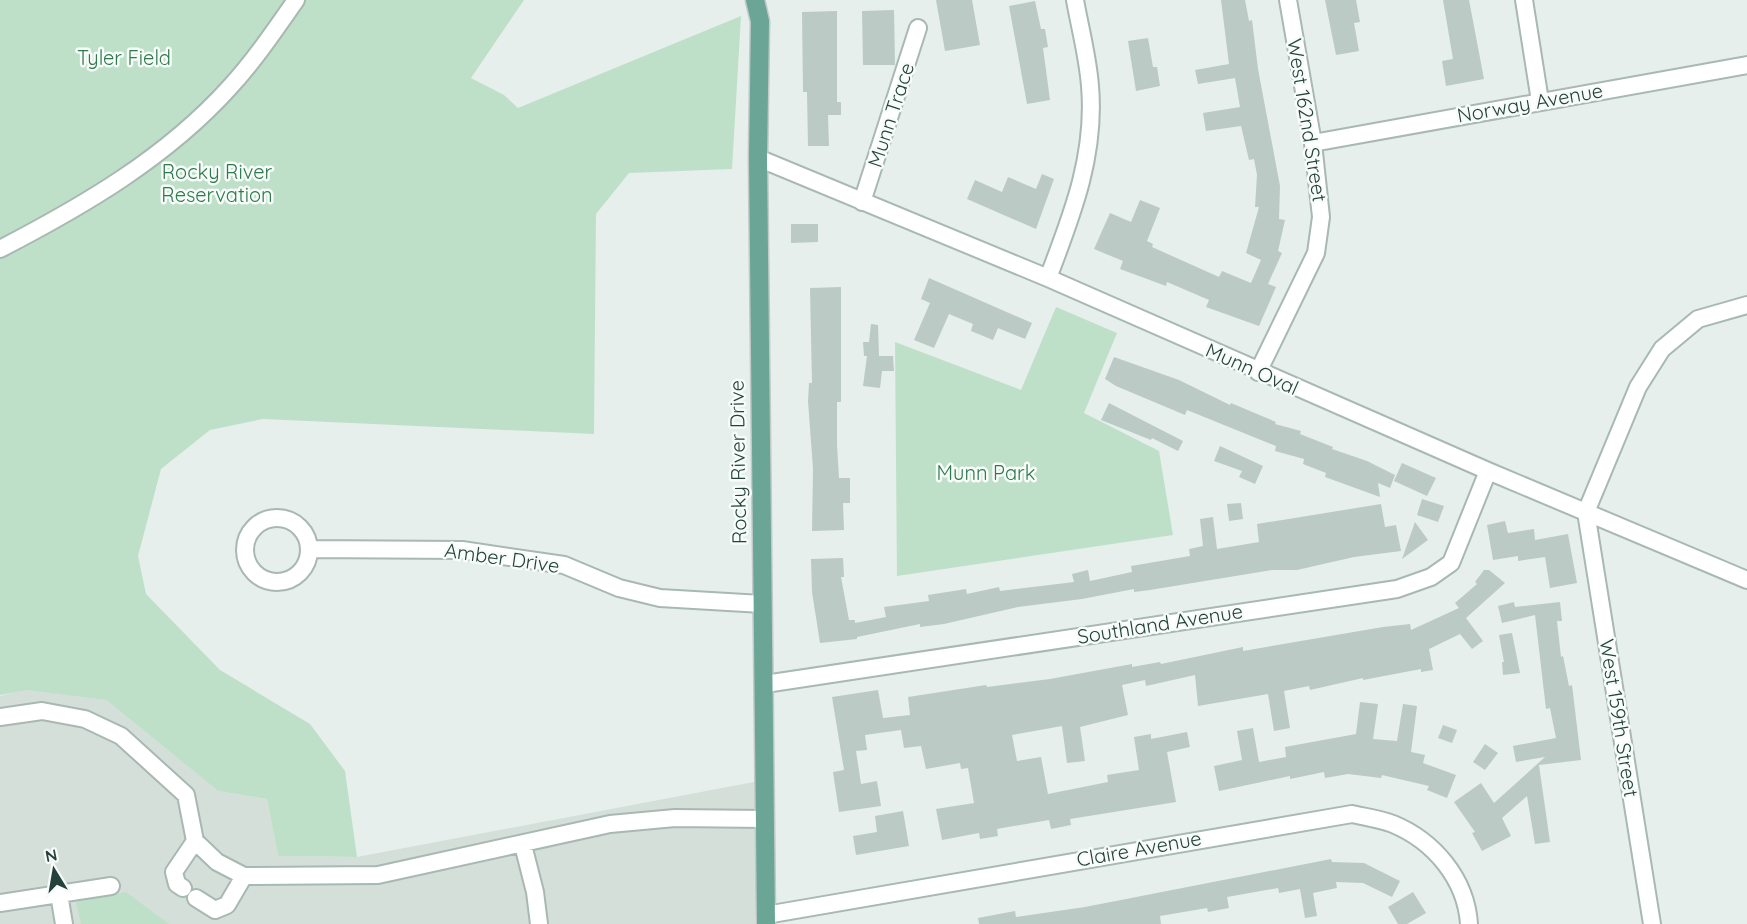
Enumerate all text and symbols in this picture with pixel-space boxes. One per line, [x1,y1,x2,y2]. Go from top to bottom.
street label: West 162nd Street [1282,36,1333,204]
park label: Tyler Field [77,45,171,70]
street label: Munn Trace [862,59,919,170]
street label: Norway Avenue [1455,77,1605,128]
park label: Rocky River Reservation [161,159,273,207]
street label: Munn Oval [1202,337,1303,400]
street label: Rocky River Drive [724,380,751,544]
park label: Munn Park [937,460,1035,485]
street label: Amber Drive [443,537,561,578]
street label: Southland Avenue [1075,598,1244,649]
street label: West 159th Street [1595,637,1644,799]
street label: Claire Avenue [1074,825,1203,872]
north arrow [24,840,84,900]
text: N [43,844,59,866]

